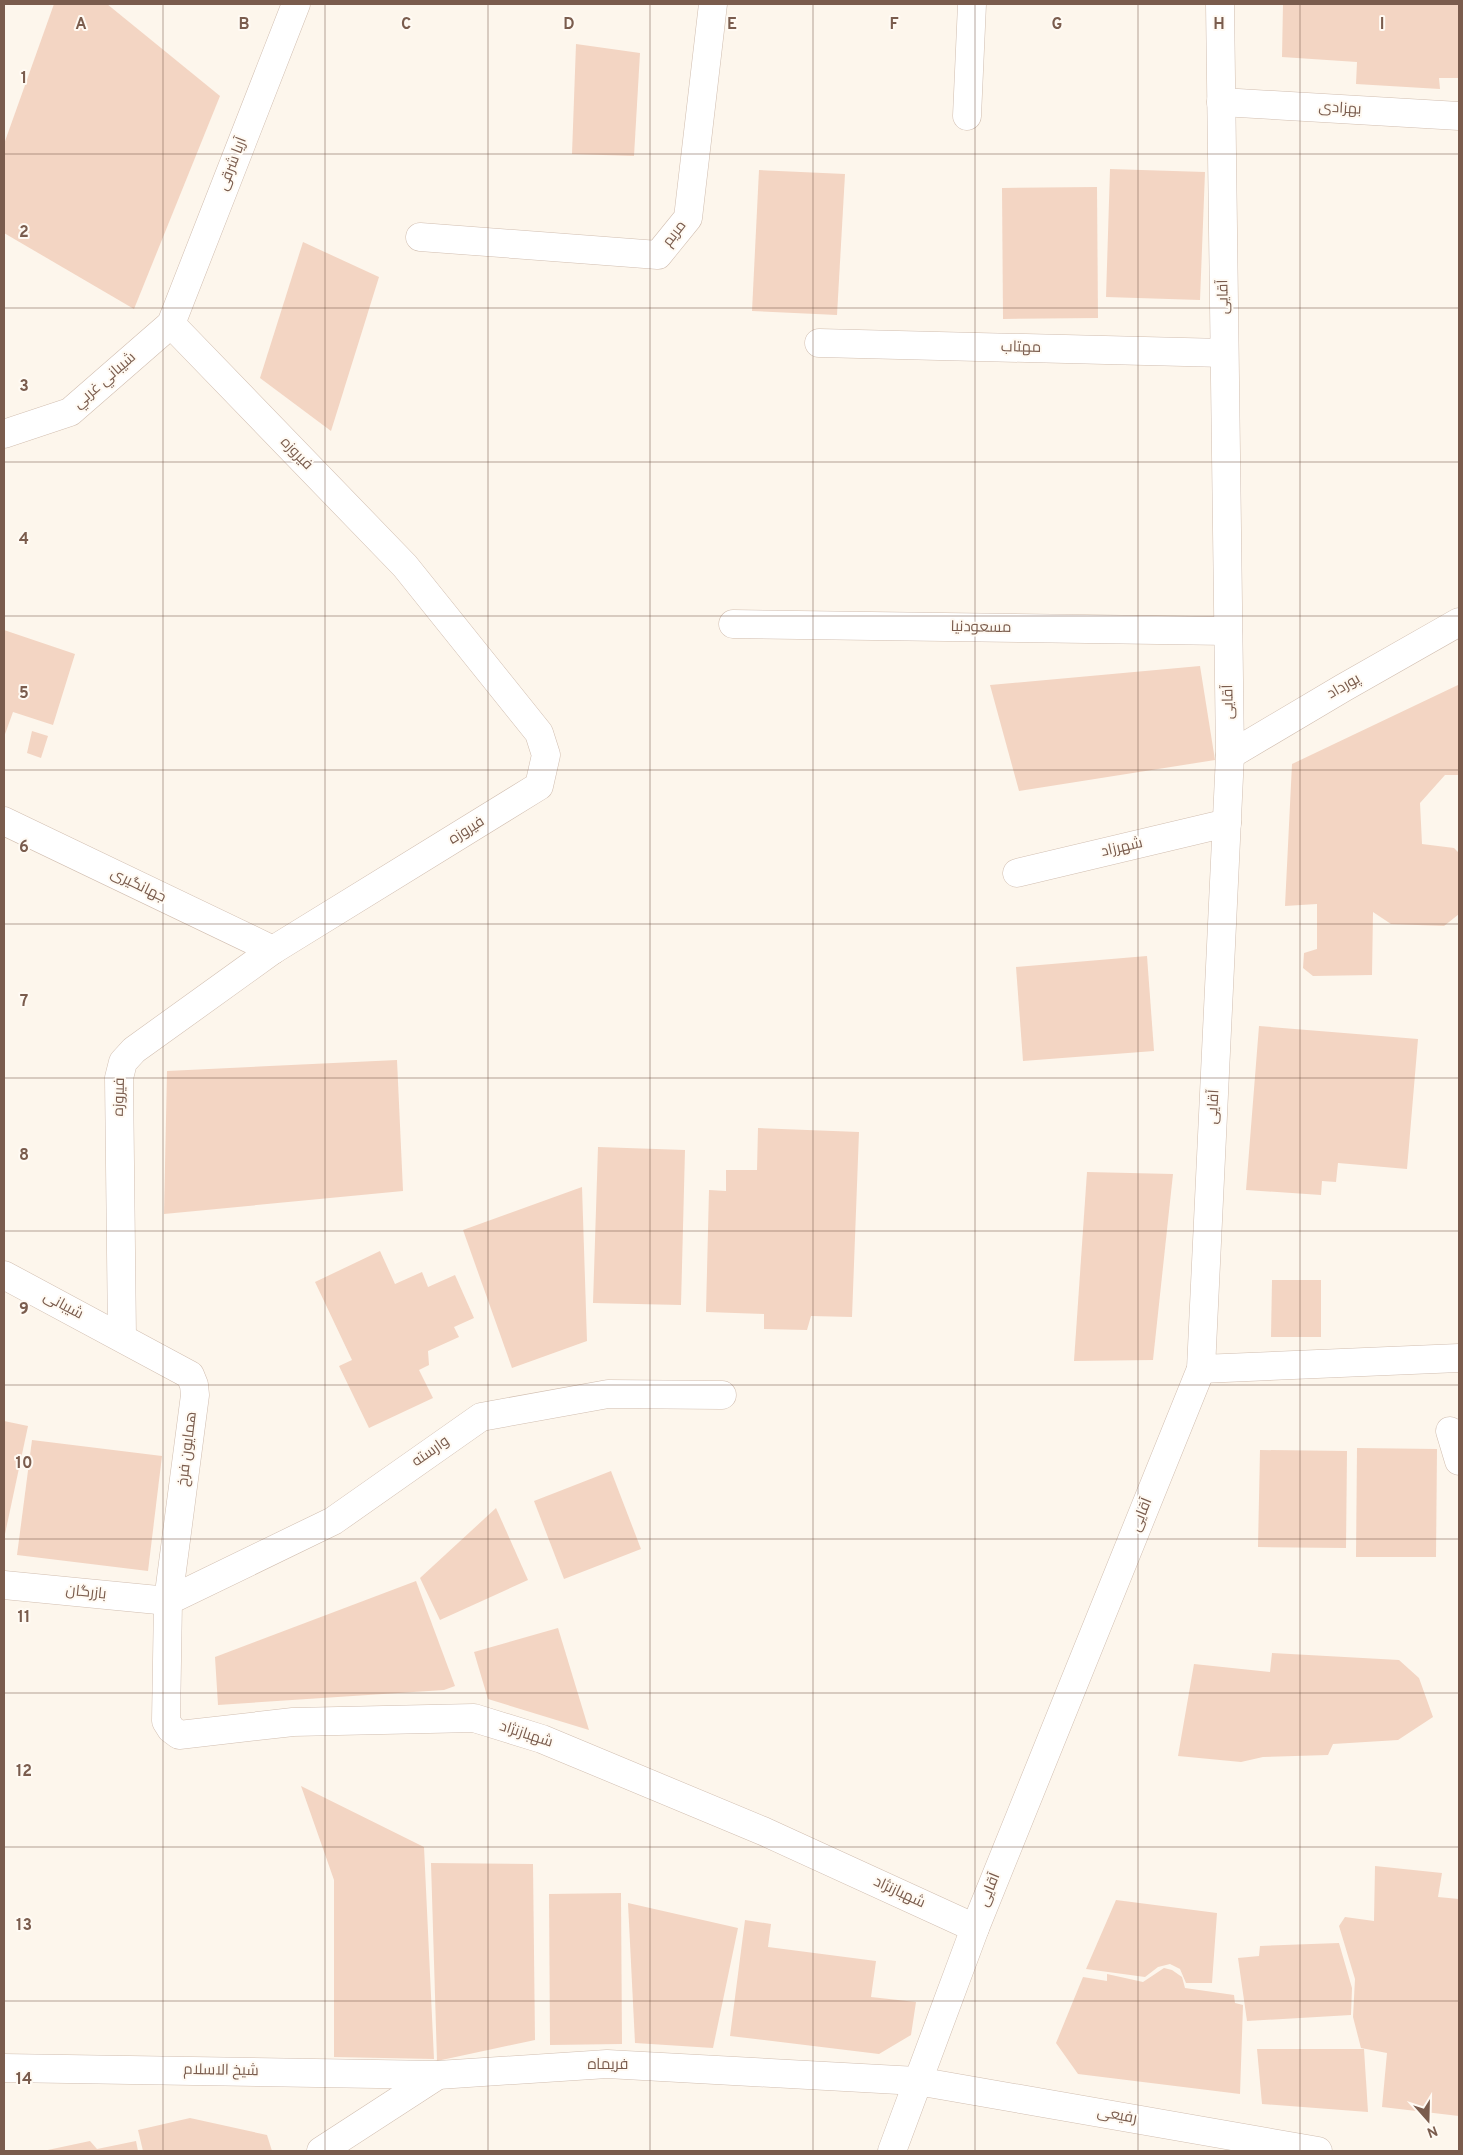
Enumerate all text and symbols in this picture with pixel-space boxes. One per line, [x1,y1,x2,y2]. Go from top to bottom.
text: A [75,15,87,35]
text: B [238,15,250,35]
text: C [401,15,411,35]
text: D [563,15,575,35]
text: E [727,15,737,35]
text: F [889,15,899,35]
text: G [1052,15,1062,35]
text: H [1213,15,1225,35]
text: I [1380,15,1384,35]
text: 1 [21,69,27,89]
street label: بهزادی [1318,98,1362,120]
street label: آریا شرقی [214,134,252,194]
street label: مریم [659,217,691,251]
text: 2 [19,223,29,243]
street label: آقایی [1214,279,1234,315]
street label: مهتاب [1001,338,1041,358]
street label: شيباني غربي [70,349,141,414]
text: 3 [19,377,29,397]
street label: فیروزه [276,433,316,475]
text: 4 [19,530,29,550]
street label: مسعودنیا [950,618,1012,638]
street label: پورداد [1324,670,1364,704]
text: 5 [19,684,29,704]
street label: آقایی [1219,684,1239,720]
street label: فیروزه [445,813,489,849]
street label: شهرزاد [1099,834,1145,862]
text: 6 [19,838,29,858]
street label: جهانگیری [107,864,169,908]
text: 7 [20,992,28,1012]
street label: فیروزه [110,1077,130,1117]
street label: آقایی [1204,1089,1224,1125]
text: 8 [19,1146,29,1166]
street label: شیبانی [40,1288,86,1324]
text: 9 [19,1300,29,1320]
street label: همایون فرخ [174,1411,202,1487]
street label: وارسته [408,1432,454,1472]
text: 10 [16,1454,32,1474]
street label: آقایی [1127,1495,1157,1535]
street label: بازرگان [65,1581,107,1605]
text: 11 [18,1608,30,1628]
street label: شهبازنژاد [497,1717,555,1753]
text: 12 [16,1762,32,1782]
street label: آقایی [975,1870,1005,1910]
street label: شهبازنژاد [870,1873,928,1913]
text: 13 [16,1916,32,1936]
street label: فریماه [588,2056,628,2075]
street label: شیخ الاسلام [183,2061,259,2081]
text: 14 [16,2070,32,2090]
north arrow [1403,2095,1453,2145]
street label: رفیعی [1096,2103,1138,2129]
text: N [1424,2121,1440,2141]

